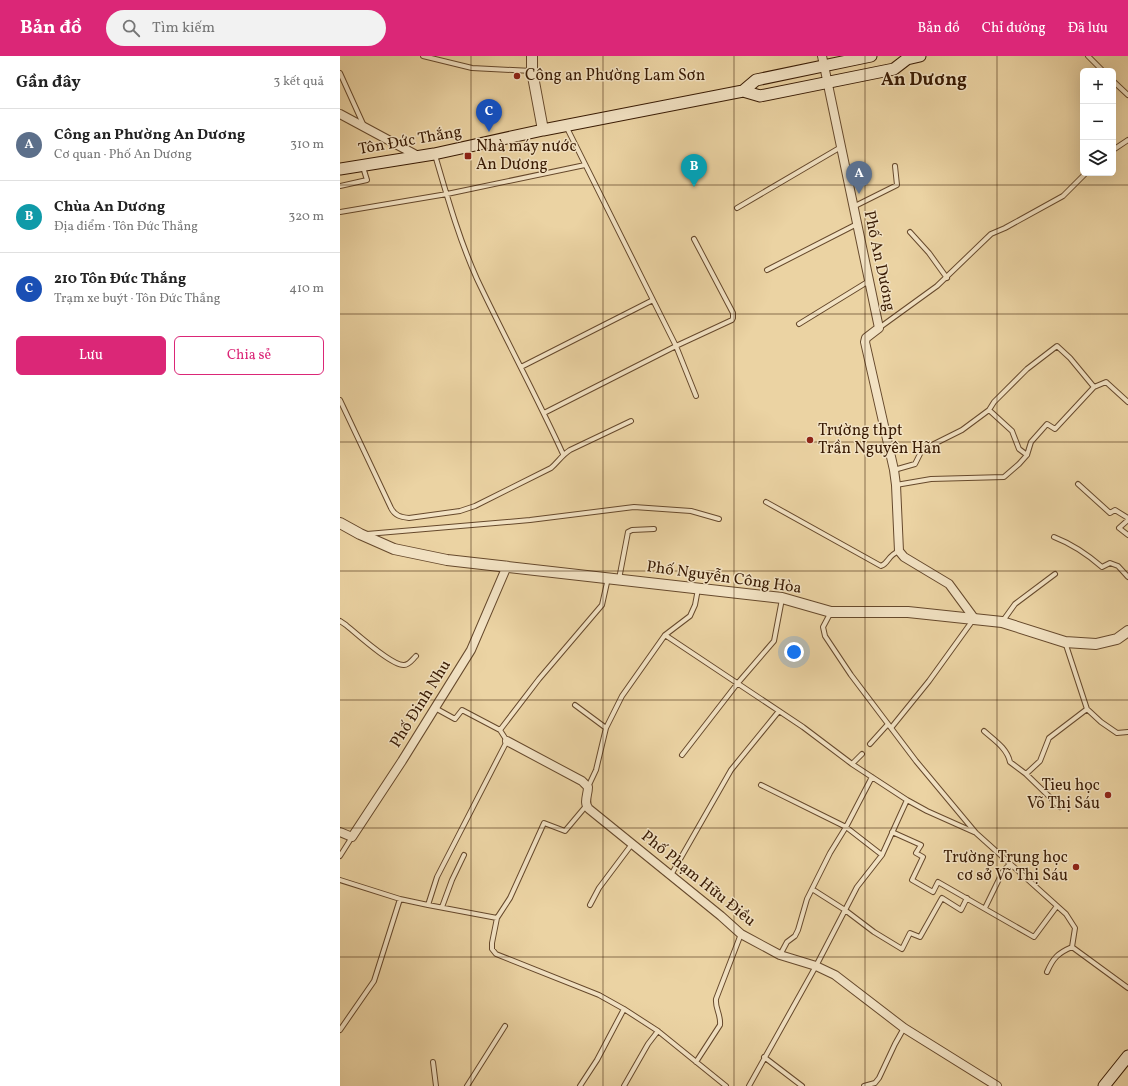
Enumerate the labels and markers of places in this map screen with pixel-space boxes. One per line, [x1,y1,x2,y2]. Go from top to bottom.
place label: Công an Phường Lam Sơn [525,65,705,87]
marker: Công an Phường Lam Sơn [512,71,522,81]
pin: C [476,99,502,132]
place label: Nhà máy nước An Dương [476,136,577,176]
marker: Nhà máy nước An Dương [463,151,473,161]
pin: B [681,154,707,187]
pin: A [846,161,872,194]
place label: Trường thpt Trần Nguyên Hãn [818,420,941,460]
marker: Trường thpt Trần Nguyên Hãn [805,435,815,445]
place label: Tieu học Võ Thị Sáu [1027,775,1100,815]
marker: Tieu học Võ Thị Sáu [1103,790,1113,800]
place label: Trường Trung học cơ sở Võ Thị Sáu [943,847,1068,887]
marker: Trường Trung học cơ sở Võ Thị Sáu [1071,862,1081,872]

